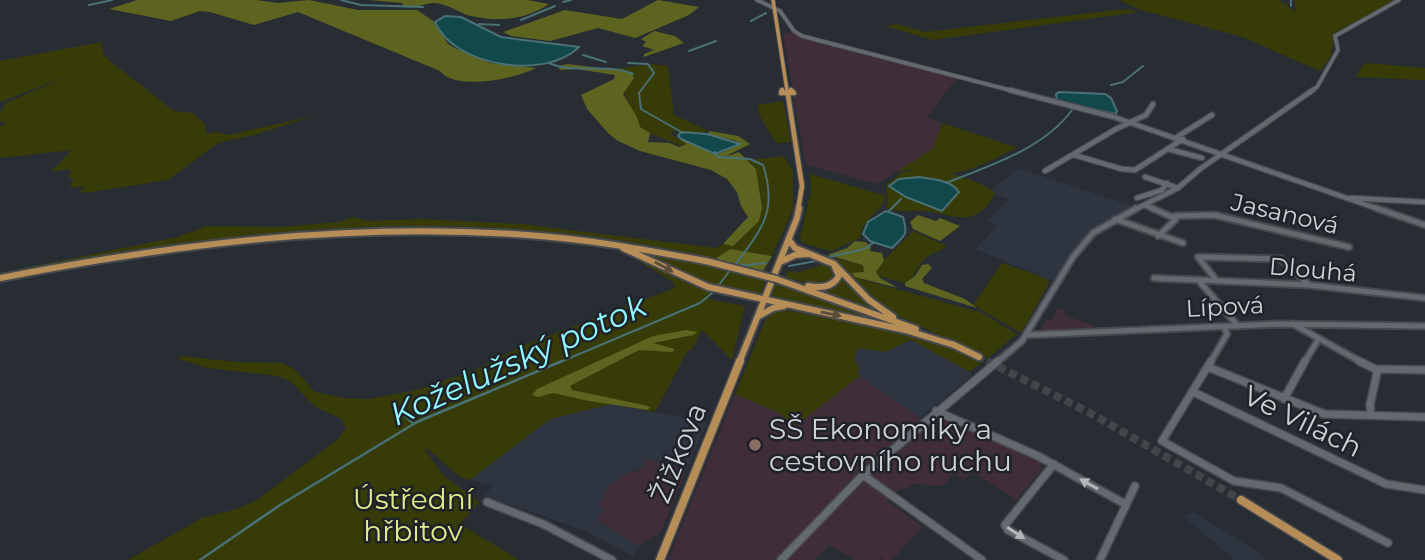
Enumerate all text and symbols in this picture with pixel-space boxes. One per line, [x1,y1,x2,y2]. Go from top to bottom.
street label: Jasanová [1227,187,1342,240]
street label: Dlouhá [1268,251,1358,288]
one-way arrow [655,261,674,273]
water label: Koželužský potok [384,285,654,434]
street label: Lípová [1185,290,1265,323]
one-way arrow [820,309,842,320]
street label: Ve Vilách [1238,378,1368,464]
street label: Žižkova [643,398,713,508]
place label: SŠ Ekonomiky a cestovního ruchu [769,412,1012,478]
marker: SŠ Ekonomiky a cestovního ruchu [747,437,763,453]
one-way arrow [1080,478,1099,490]
park label: Ústřední hřbitov [353,482,475,548]
one-way arrow [1006,527,1026,540]

